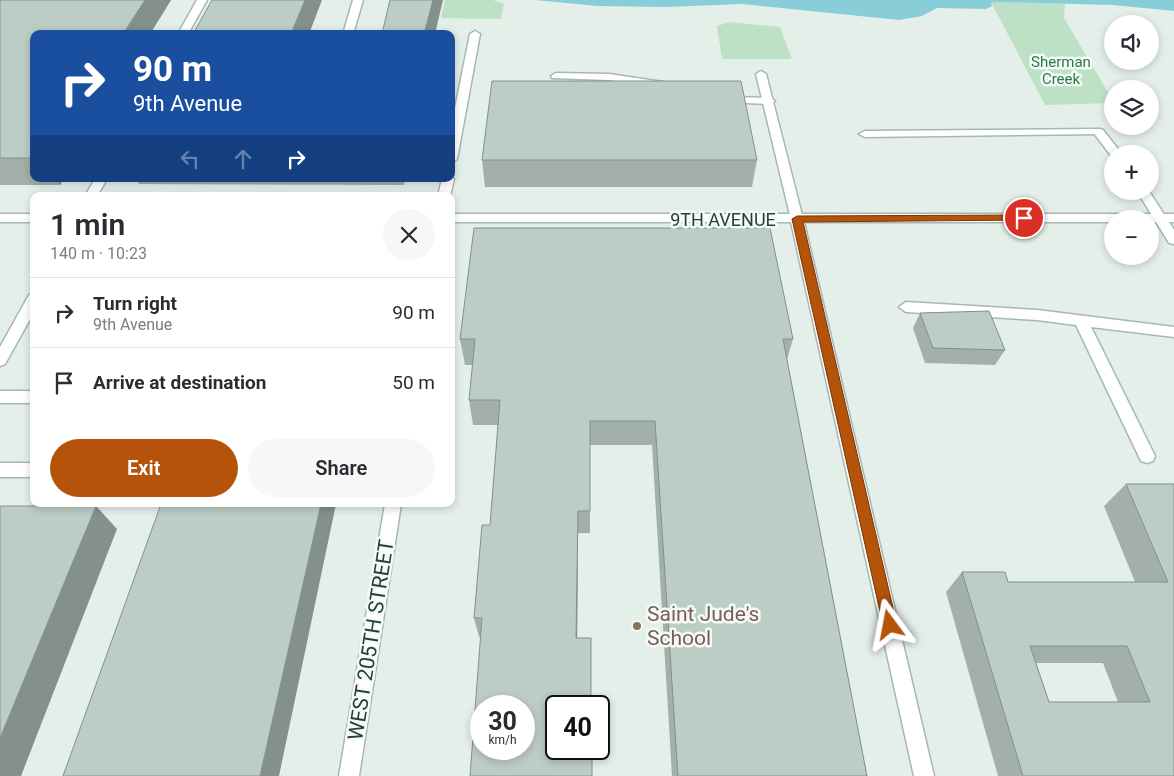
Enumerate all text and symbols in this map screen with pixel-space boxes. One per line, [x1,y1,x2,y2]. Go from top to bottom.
map controls [1104,15,1159,265]
button: sound [1104,15,1159,70]
text: 90 m [133,49,212,90]
icon: right [50,50,115,115]
park label: Sherman Creek [1031,53,1091,88]
button: layers [1104,80,1159,135]
text: 9th Avenue [133,91,242,116]
icon: left [176,145,204,173]
icon: ahead [229,145,257,173]
icon: right [282,145,310,173]
button: + [1104,145,1159,200]
pin [1003,197,1045,239]
icon: arrive [1010,204,1038,232]
text: 1 min [50,207,125,242]
button: close [383,209,435,261]
street label: 9TH AVENUE [670,209,776,230]
button: − [1104,210,1159,265]
text: 140 m · 10:23 [50,244,147,263]
text: Turn right [93,292,177,315]
icon: right [50,299,78,327]
text: 90 m [392,301,435,324]
text: 9th Avenue [93,315,172,334]
icon: arrive [50,369,78,397]
text: Arrive at destination [93,371,266,394]
text: 50 m [392,371,435,394]
button: Exit [50,439,238,497]
button: Share [248,439,435,497]
street label: WEST 205TH STREET [343,537,399,742]
position arrow [863,598,915,650]
place label: Saint Jude's School [647,602,759,650]
marker: Saint Jude's School [631,620,643,632]
speed limit sign: 40 [545,695,610,760]
text: 30 [488,707,517,736]
text: km/h [488,733,517,747]

